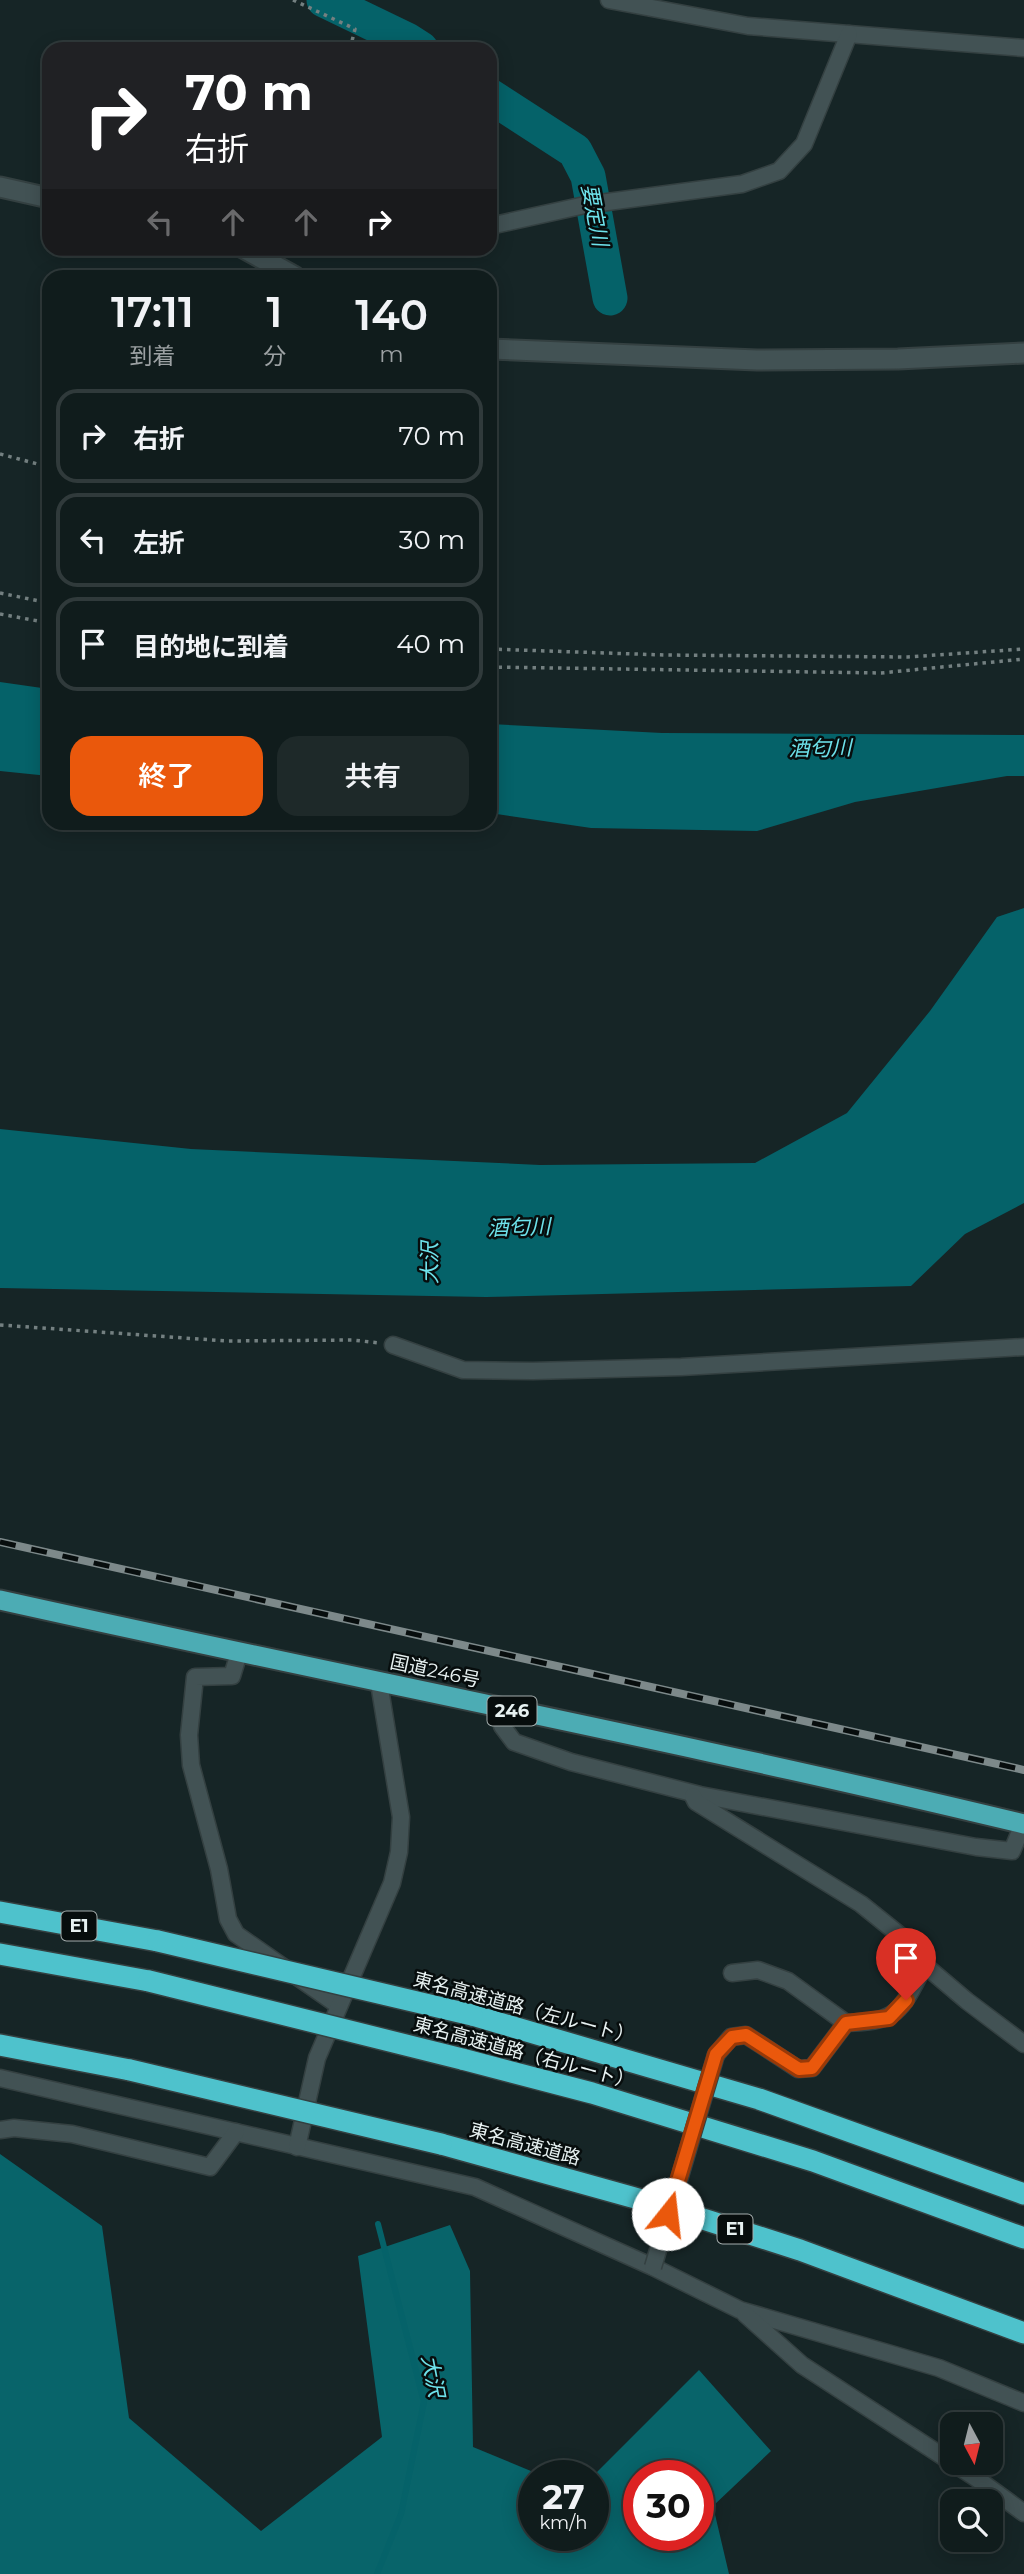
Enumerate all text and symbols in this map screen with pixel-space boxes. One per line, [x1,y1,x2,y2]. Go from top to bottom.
text: 70 m [185,63,313,122]
icon: right [70,70,161,161]
text: 右折 [185,129,249,168]
water label: 要定川 [577,182,614,250]
icon: left [141,203,179,241]
icon: ahead [214,203,252,241]
icon: ahead [287,203,325,241]
icon: right [360,203,398,241]
text: 17:11 [111,286,194,338]
text: 1 [267,286,283,338]
text: 140 [355,289,428,341]
text: m [379,340,404,368]
text: 到着 [130,342,176,370]
text: 分 [263,342,286,370]
icon: right [74,417,112,455]
text: 70 m [399,420,465,452]
text: 右折 [133,423,185,455]
icon: left [74,521,112,559]
text: 30 m [399,524,465,556]
text: 左折 [133,527,185,559]
icon: arrive [74,625,112,663]
text: 40 m [396,628,465,660]
text: 目的地に到着 [133,631,289,663]
water label: 酒匂川 [788,735,854,761]
button: 終了 [70,736,263,816]
button: 共有 [277,736,469,816]
water label: 酒匂川 [487,1213,553,1241]
water label: 大沢 [417,1239,442,1284]
street label: 国道246号 [388,1650,482,1692]
road number: 246 [488,1696,536,1726]
road number: E1 [62,1912,96,1940]
pin [876,1928,936,2000]
icon: arrive [887,1939,925,1977]
street label: 東名高速道路（左ルート） [411,1967,637,2049]
street label: 東名高速道路（右ルート） [411,2012,637,2094]
street label: 東名高速道路 [467,2118,583,2170]
position arrow [631,2177,705,2251]
road number: E1 [718,2214,752,2244]
water label: 大沢 [417,2353,450,2402]
north arrow [940,2412,1003,2474]
map controls [940,2412,1003,2552]
speed limit sign: 30 [623,2460,714,2551]
text: 27 [542,2475,585,2518]
button: search [940,2489,1003,2552]
text: km/h [539,2512,588,2534]

